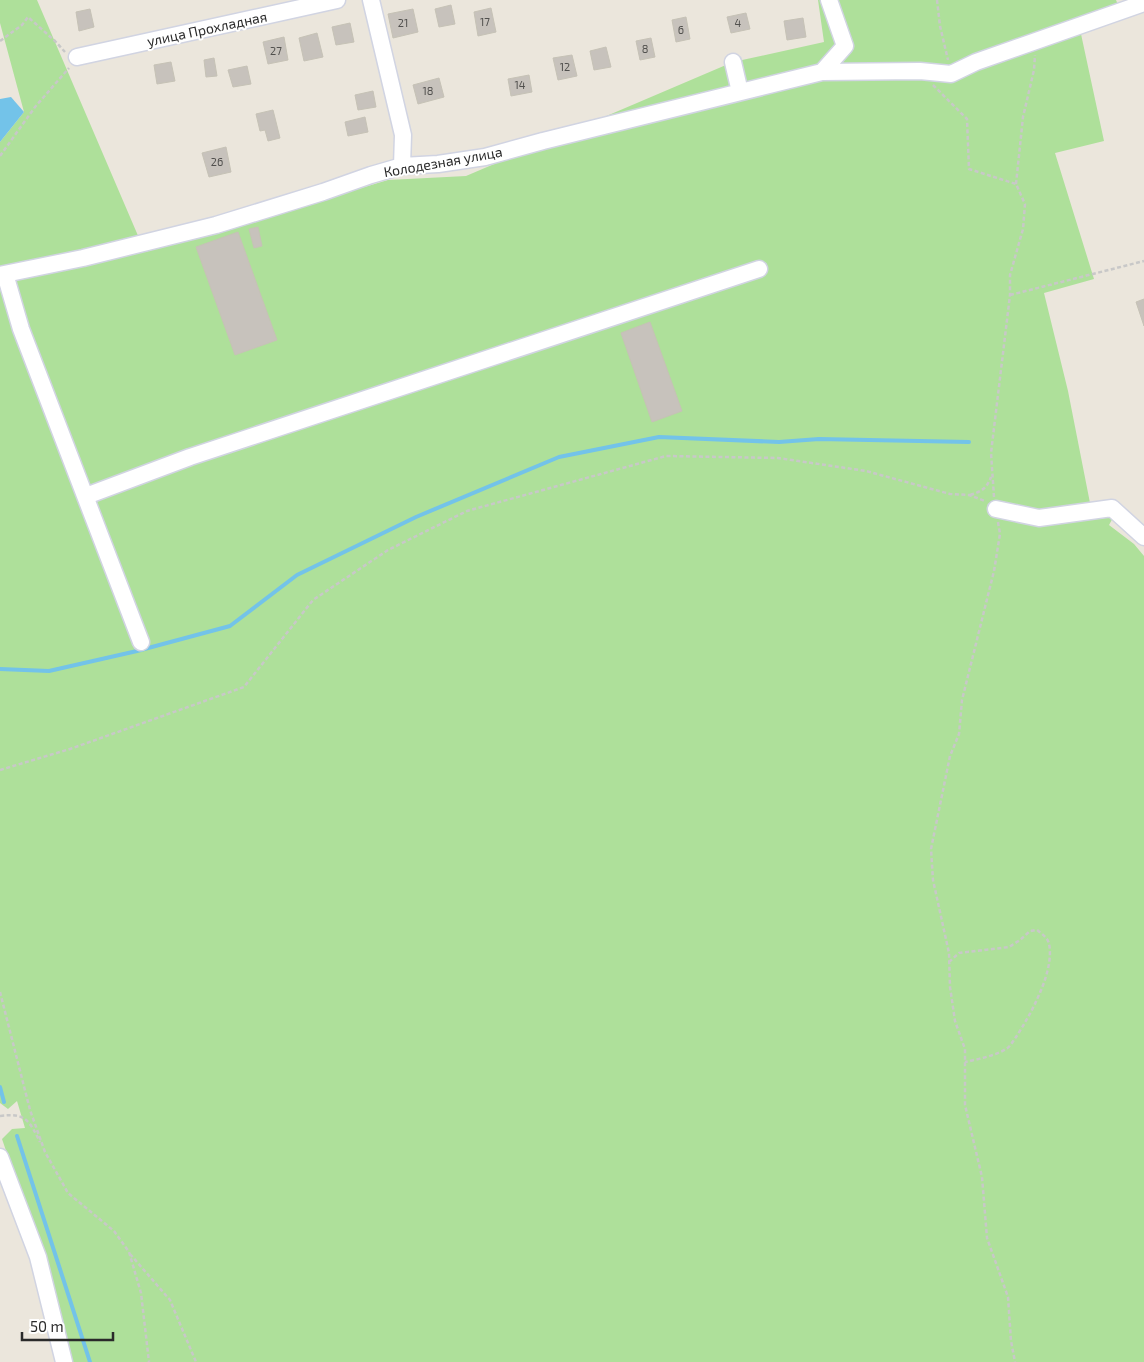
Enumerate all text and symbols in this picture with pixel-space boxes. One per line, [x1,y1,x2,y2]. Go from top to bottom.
street label: улица Прохладная [145,7,268,50]
house number: 17 [480,15,490,28]
house number: 21 [398,16,408,29]
house number: 4 [735,16,742,29]
house number: 6 [678,23,684,36]
house number: 8 [642,42,648,55]
house number: 27 [270,44,282,57]
house number: 12 [560,60,570,73]
house number: 14 [514,78,526,91]
house number: 18 [422,84,434,97]
street label: Колодезная улица [382,143,504,180]
house number: 26 [211,155,223,168]
scale bar [22,1310,114,1342]
text: 50 m [30,1317,64,1335]

